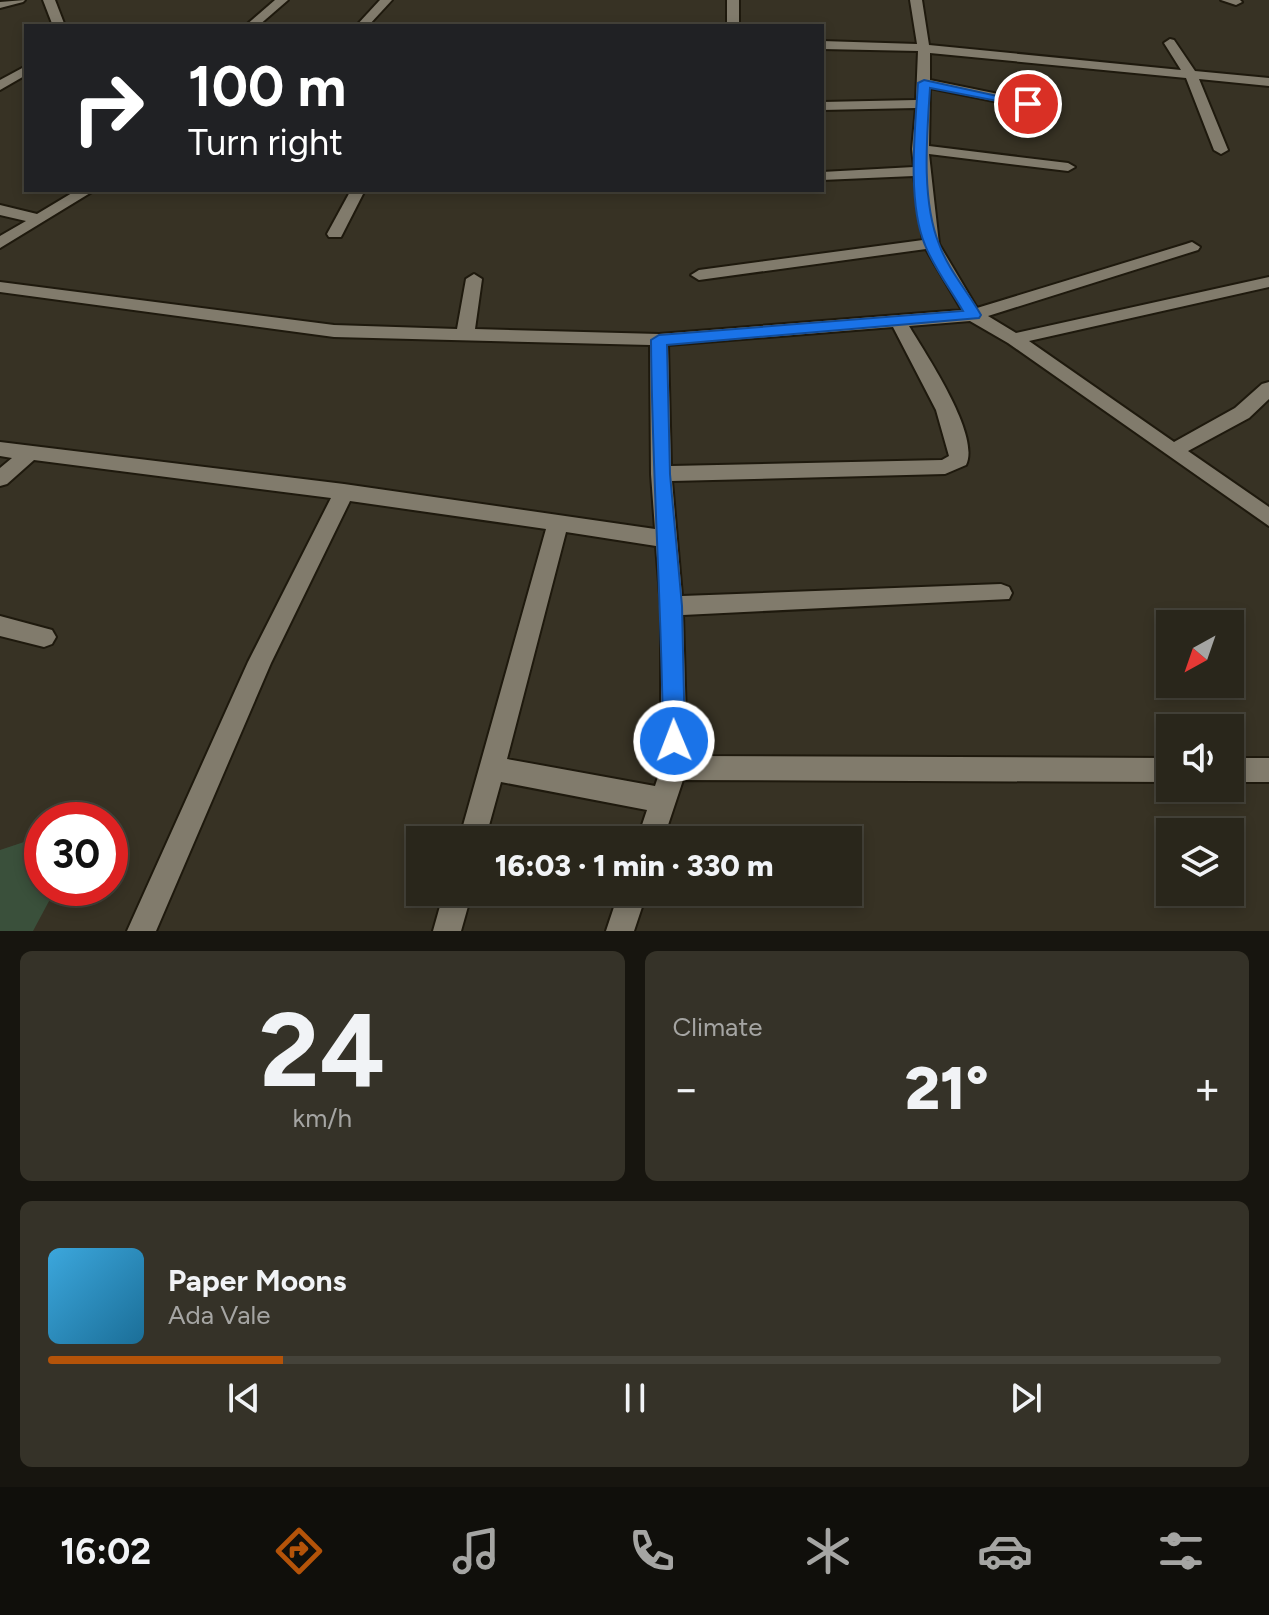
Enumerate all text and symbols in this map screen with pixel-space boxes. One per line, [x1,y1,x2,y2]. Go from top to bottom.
text: 100 m [188,53,346,120]
icon: right [56,56,160,160]
pin [994,70,1062,138]
icon: arrive [1006,82,1050,126]
text: Turn right [188,121,343,164]
north arrow [1156,610,1244,698]
map controls [1156,610,1244,906]
position arrow [632,699,716,783]
button: sound [1156,714,1244,802]
speed limit sign: 30 [24,802,128,906]
button: layers [1156,818,1244,906]
text: 16:03 · 1 min · 330 m [495,847,773,884]
text: 24 [259,987,385,1112]
text: Climate [673,1011,762,1043]
text: 21° [905,1052,989,1124]
text: − [673,1062,700,1115]
text: + [1194,1062,1221,1115]
text: km/h [293,1102,352,1134]
text: Paper Moons [168,1262,347,1299]
text: Ada Vale [168,1299,271,1331]
icon: previous [222,1376,266,1420]
icon: pause [613,1376,657,1420]
icon: next [1004,1376,1048,1420]
icon: directions [271,1523,327,1579]
icon: music [448,1523,504,1579]
icon: phone [624,1523,680,1579]
icon: climate [800,1523,856,1579]
icon: car [977,1523,1033,1579]
icon: filters [1153,1523,1209,1579]
text: 16:02 [60,1530,151,1573]

